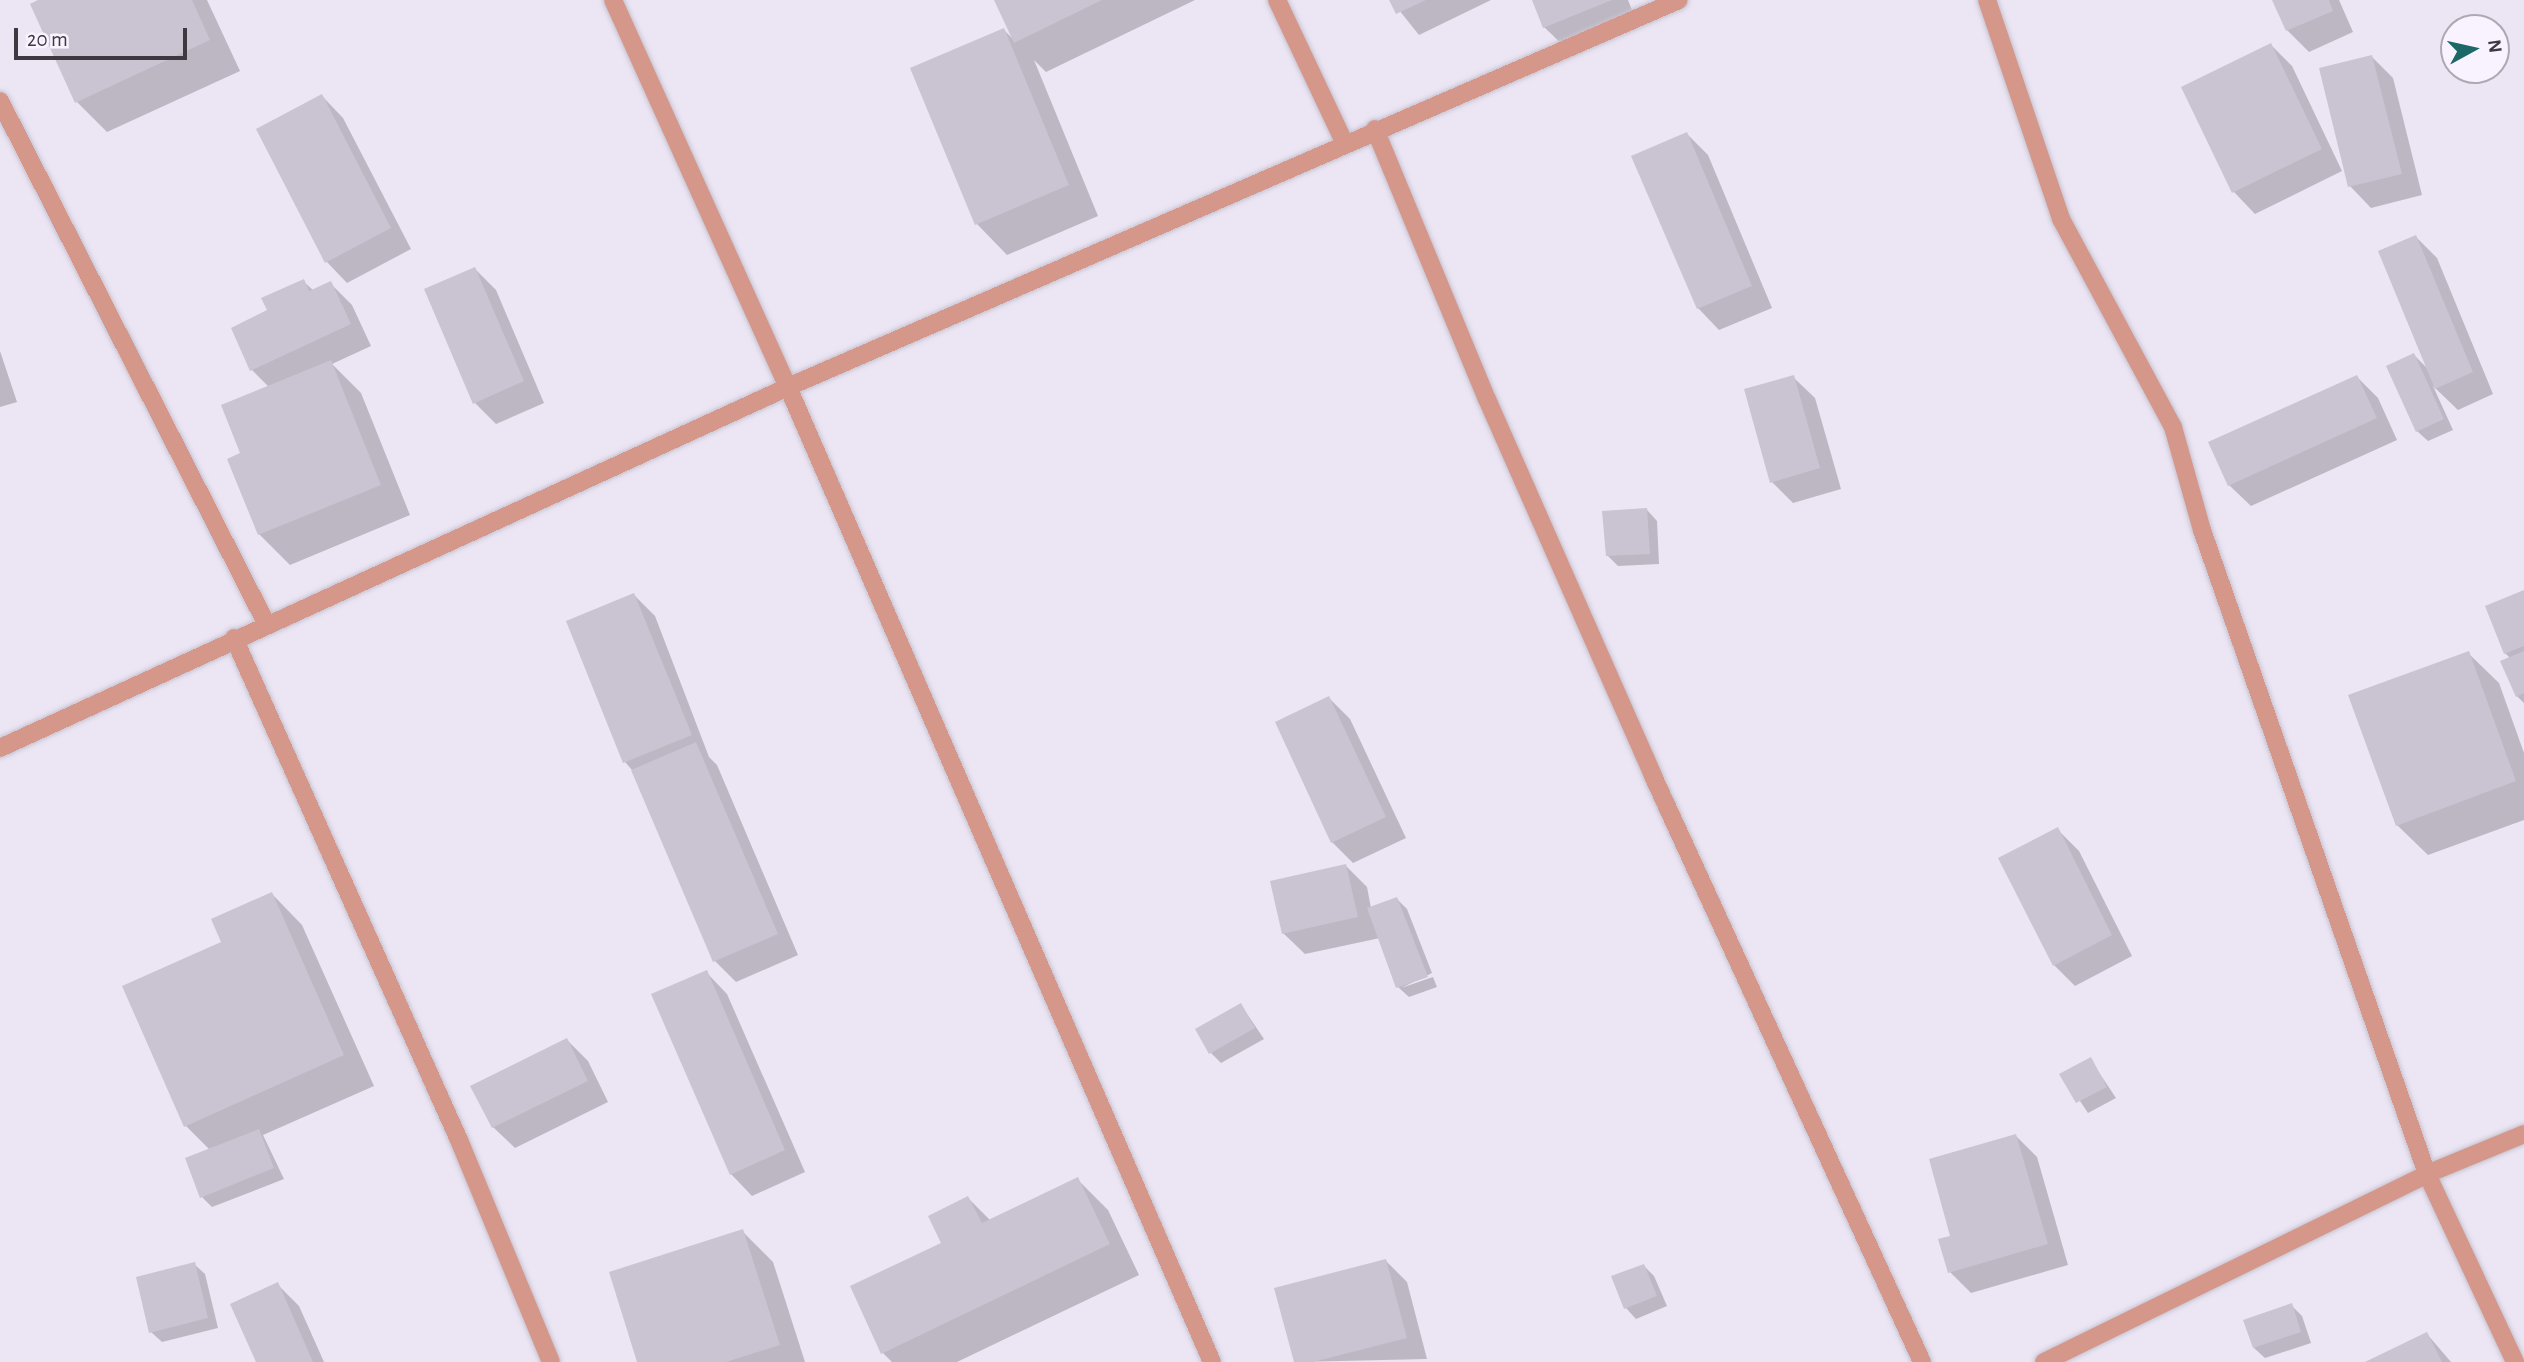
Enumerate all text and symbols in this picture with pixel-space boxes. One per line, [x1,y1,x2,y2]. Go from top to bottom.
scale bar [18,14,191,58]
north arrow [2440,14,2510,84]
text: 20 m [27,29,68,50]
text: N [2484,38,2505,54]

